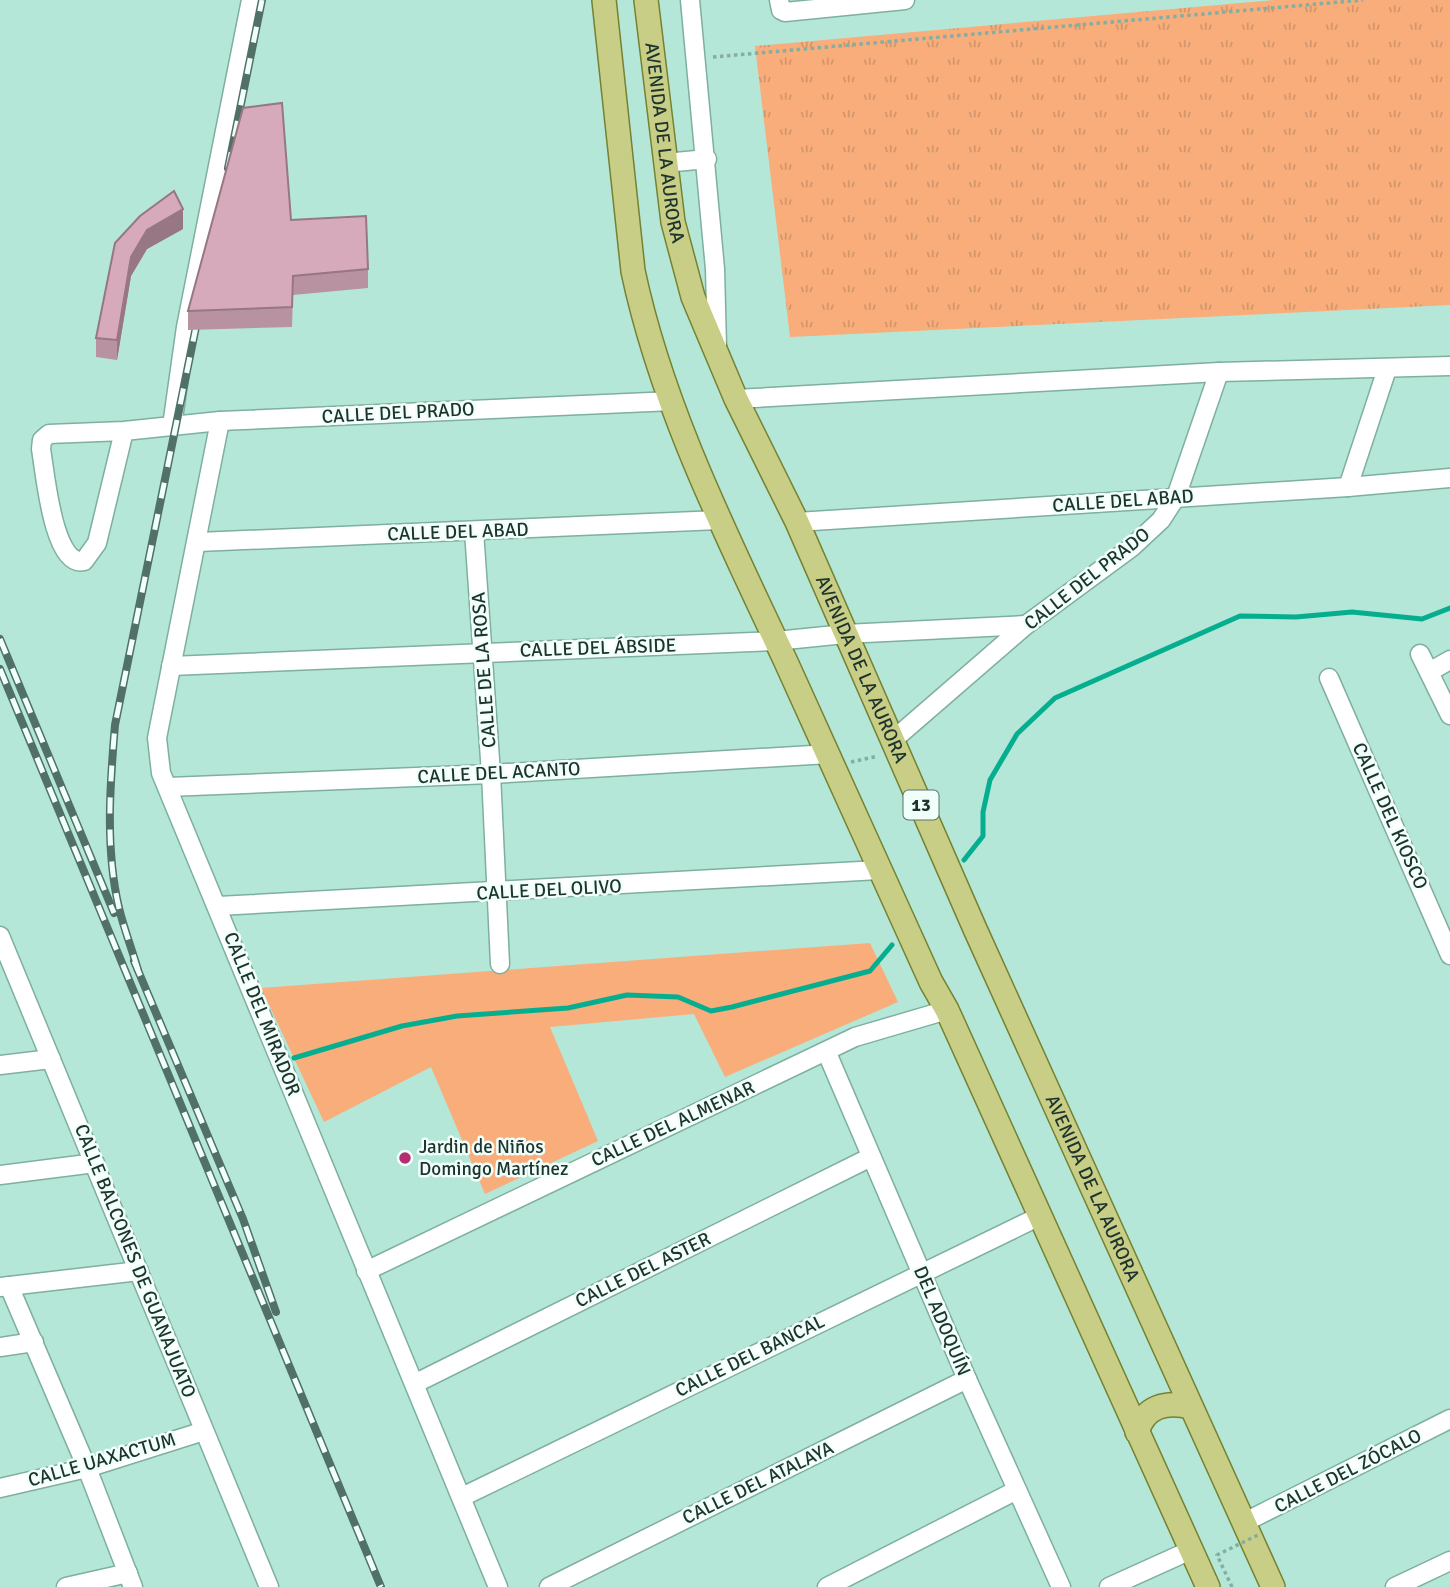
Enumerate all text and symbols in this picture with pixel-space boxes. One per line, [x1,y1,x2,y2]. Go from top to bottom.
street label: AVENIDA DE LA AURORA [639,41,690,246]
street label: CALLE DEL PRADO [321,397,475,429]
street label: CALLE DEL ABAD [1052,484,1194,518]
street label: CALLE DEL ABAD [387,518,529,546]
street label: CALLE DEL PRADO [1019,522,1155,636]
street label: AVENIDA DE LA AURORA [810,572,913,767]
street label: CALLE DE LA ROSA [467,591,501,749]
street label: CALLE DEL ÁBSIDE [519,633,677,663]
street label: CALLE DEL KIOSCO [1347,739,1433,893]
street label: CALLE DEL ACANTO [417,757,581,789]
road number: 13 [904,790,939,820]
street label: CALLE DEL OLIVO [476,874,622,906]
street label: CALLE DEL MIRADOR [218,929,306,1099]
street label: CALLE DEL ALMENAR [587,1076,759,1172]
street label: AVENIDA DE LA AURORA [1040,1091,1145,1286]
street label: CALLE BALCONES DE GUANAJUATO [69,1121,201,1401]
place label: Jardin de Niños Domingo Martínez [419,1135,569,1181]
marker: Jardin de Niños Domingo Martínez [397,1150,413,1166]
street label: CALLE DEL ASTER [571,1227,715,1313]
street label: DEL ADOQUÍN [908,1262,976,1380]
street label: CALLE DEL BANCAL [671,1309,829,1403]
street label: CALLE DEL ZÓCALO [1270,1423,1426,1519]
street label: CALLE UAXACTUM [25,1427,179,1493]
street label: CALLE DEL ATALAYA [678,1436,838,1530]

